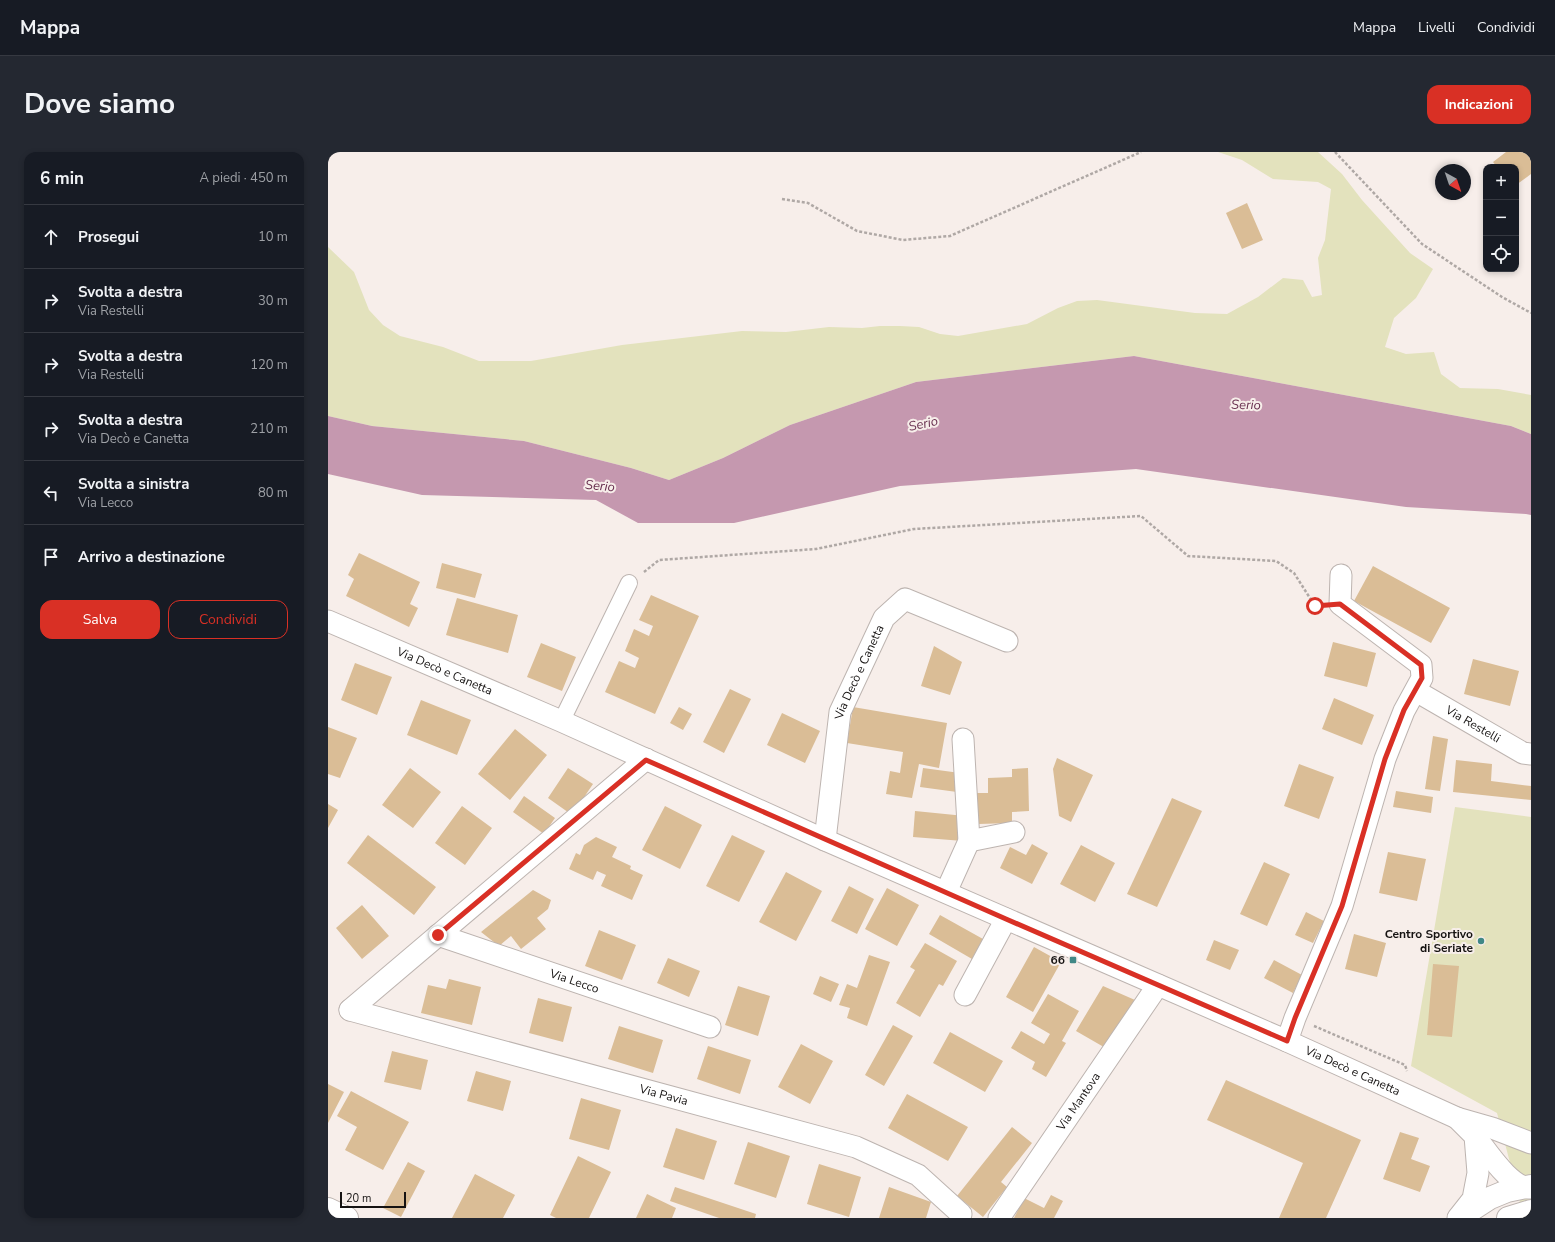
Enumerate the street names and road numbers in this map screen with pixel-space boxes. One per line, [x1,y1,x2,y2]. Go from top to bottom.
street label: Via Decò e Canetta [831,622,888,721]
street label: Via Decò e Canetta [393,643,495,699]
street label: Via Restelli [1442,701,1504,746]
street label: Via Lecco [547,965,601,997]
street label: Via Decò e Canetta [1302,1042,1403,1099]
street label: Via Mantova [1052,1069,1104,1135]
street label: Via Pavia [637,1080,690,1109]

